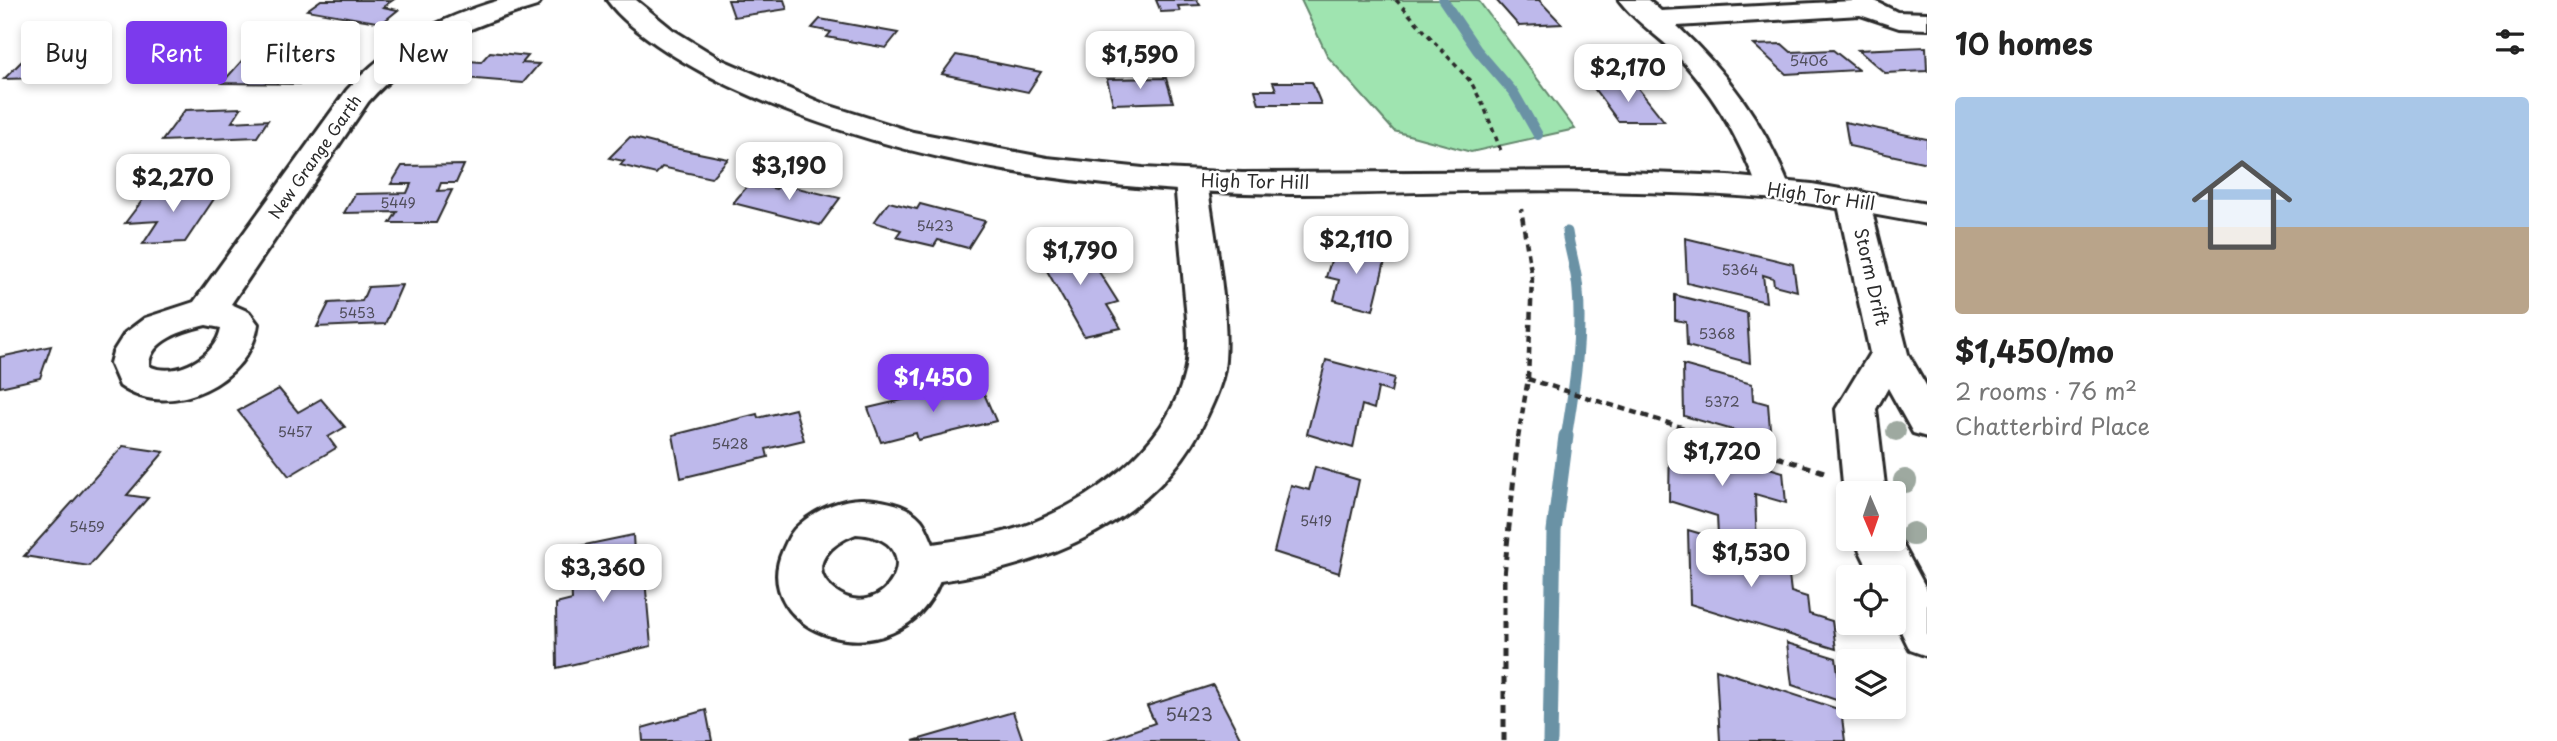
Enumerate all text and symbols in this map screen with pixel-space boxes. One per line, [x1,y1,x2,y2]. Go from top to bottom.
text: 10 homes [1955,20,2093,65]
chip: Buy [21,21,112,84]
chip: Rent [126,21,227,84]
chip: Filters [241,21,360,84]
chip: New [374,21,472,84]
icon: filters [2491,23,2529,61]
pin: $1,590 [1083,32,1197,91]
text: $1,590 [1102,36,1178,71]
pin: $2,170 [1571,44,1685,104]
text: $2,170 [1590,49,1666,84]
house number: 5406 [1790,50,1829,71]
street label: New Grange Garth [262,89,366,224]
pin: $3,190 [732,142,846,202]
icon: home [2179,142,2305,268]
text: $3,190 [752,147,826,182]
pin: $2,270 [116,154,230,214]
text: $2,270 [132,159,214,194]
street label: High Tor Hill [1201,166,1309,195]
street label: High Tor Hill [1766,175,1877,216]
house number: 5449 [380,192,416,213]
house number: 5423 [916,215,954,236]
pin: $2,110 [1299,216,1413,276]
text: $2,110 [1319,221,1393,256]
street label: Storm Drift [1848,225,1897,328]
pin: $1,790 [1023,228,1137,287]
text: $1,790 [1042,232,1118,267]
house number: 5364 [1721,259,1759,280]
house number: 5453 [339,302,375,323]
house number: 5368 [1698,323,1736,344]
text: $1,450/mo [1955,328,2114,373]
pin: $1,450 [876,354,990,414]
text: $1,450 [894,359,972,394]
text: 2 rooms · 76 m² [1955,373,2137,408]
house number: 5372 [1704,391,1740,412]
text: Chatterbird Place [1955,408,2150,443]
house number: 5457 [278,421,312,442]
pin: $1,720 [1665,428,1779,488]
house number: 5428 [712,433,748,454]
text: $1,720 [1683,433,1761,468]
north arrow [1836,481,1906,551]
map controls [1836,481,1906,719]
house number: 5419 [1300,510,1332,531]
house number: 5459 [69,516,105,537]
pin: $1,530 [1694,530,1808,589]
text: $1,530 [1712,534,1790,569]
pin: $3,360 [546,544,660,604]
text: $3,360 [561,549,645,584]
button: locate [1836,565,1906,635]
button: layers [1836,649,1906,719]
house number: 5423 [1165,700,1213,727]

